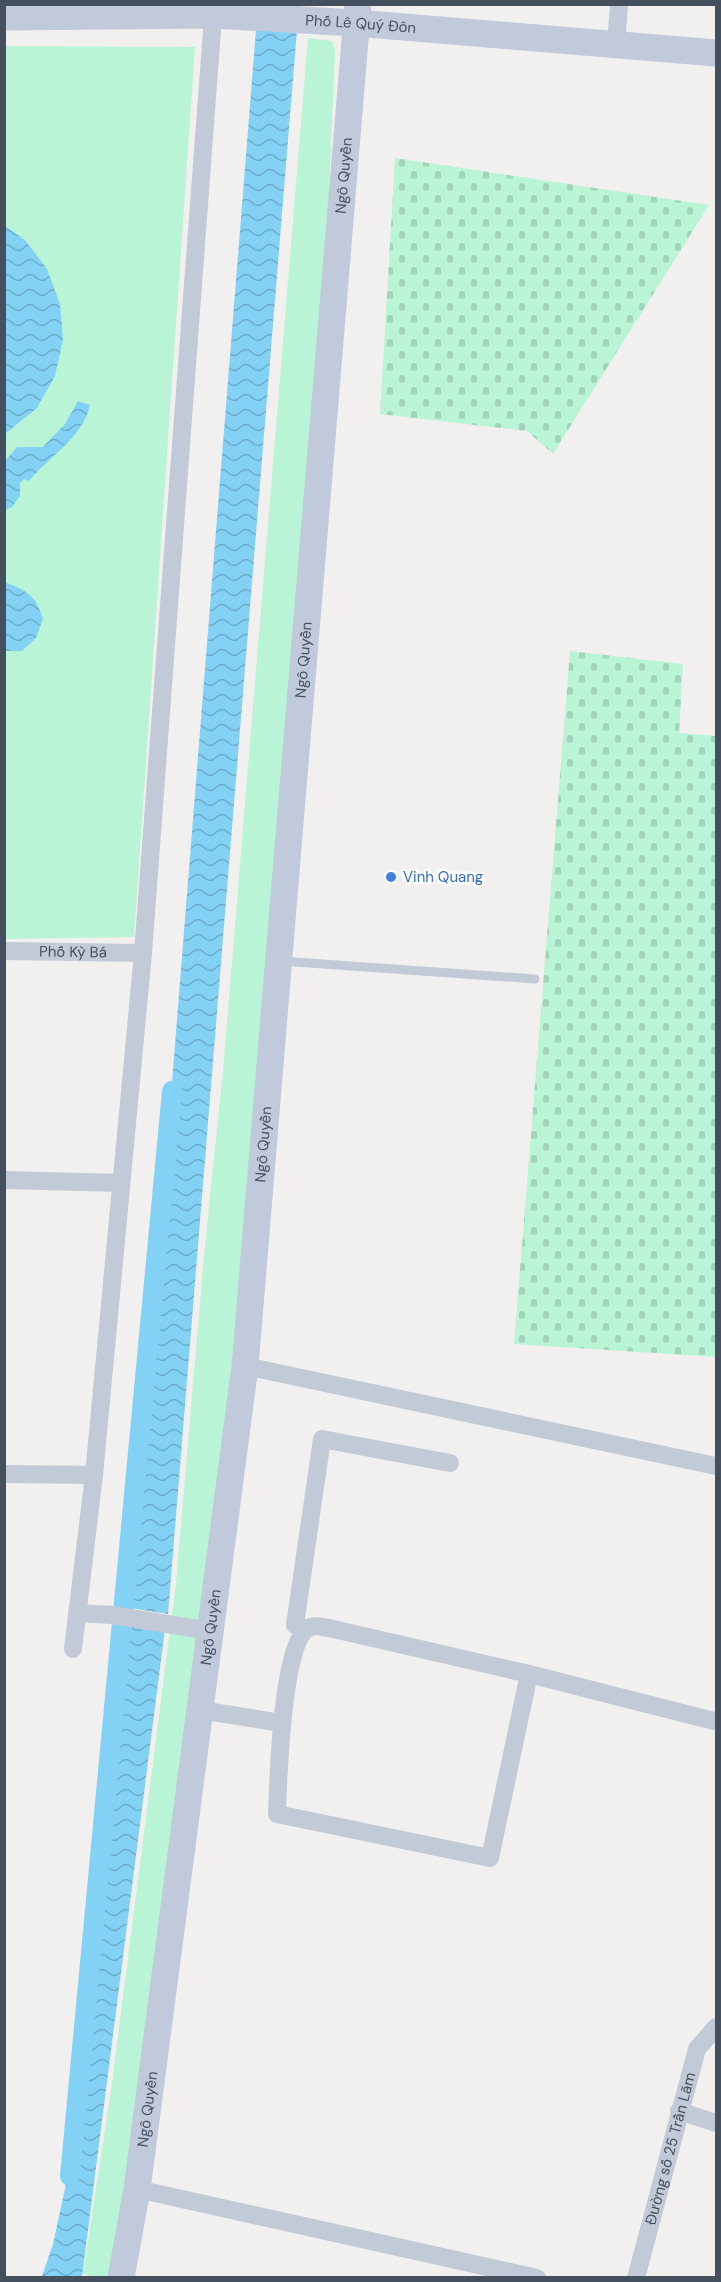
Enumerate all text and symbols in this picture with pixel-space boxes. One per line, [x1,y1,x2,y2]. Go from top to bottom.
street label: Phố Lê Quý Đôn [305,10,417,38]
street label: Ngô Quyền [331,137,357,214]
street label: Ngô Quyền [290,621,317,699]
place label: Vinh Quang [403,867,483,887]
marker: Vinh Quang [384,870,398,884]
street label: Phố Kỳ Bá [39,942,107,962]
street label: Ngô Quyền [250,1105,277,1183]
street label: Ngô Quyền [196,1588,226,1666]
street label: Ngô Quyền [133,2070,162,2148]
street label: Đường số 25 Trần Lãm [641,2070,700,2227]

